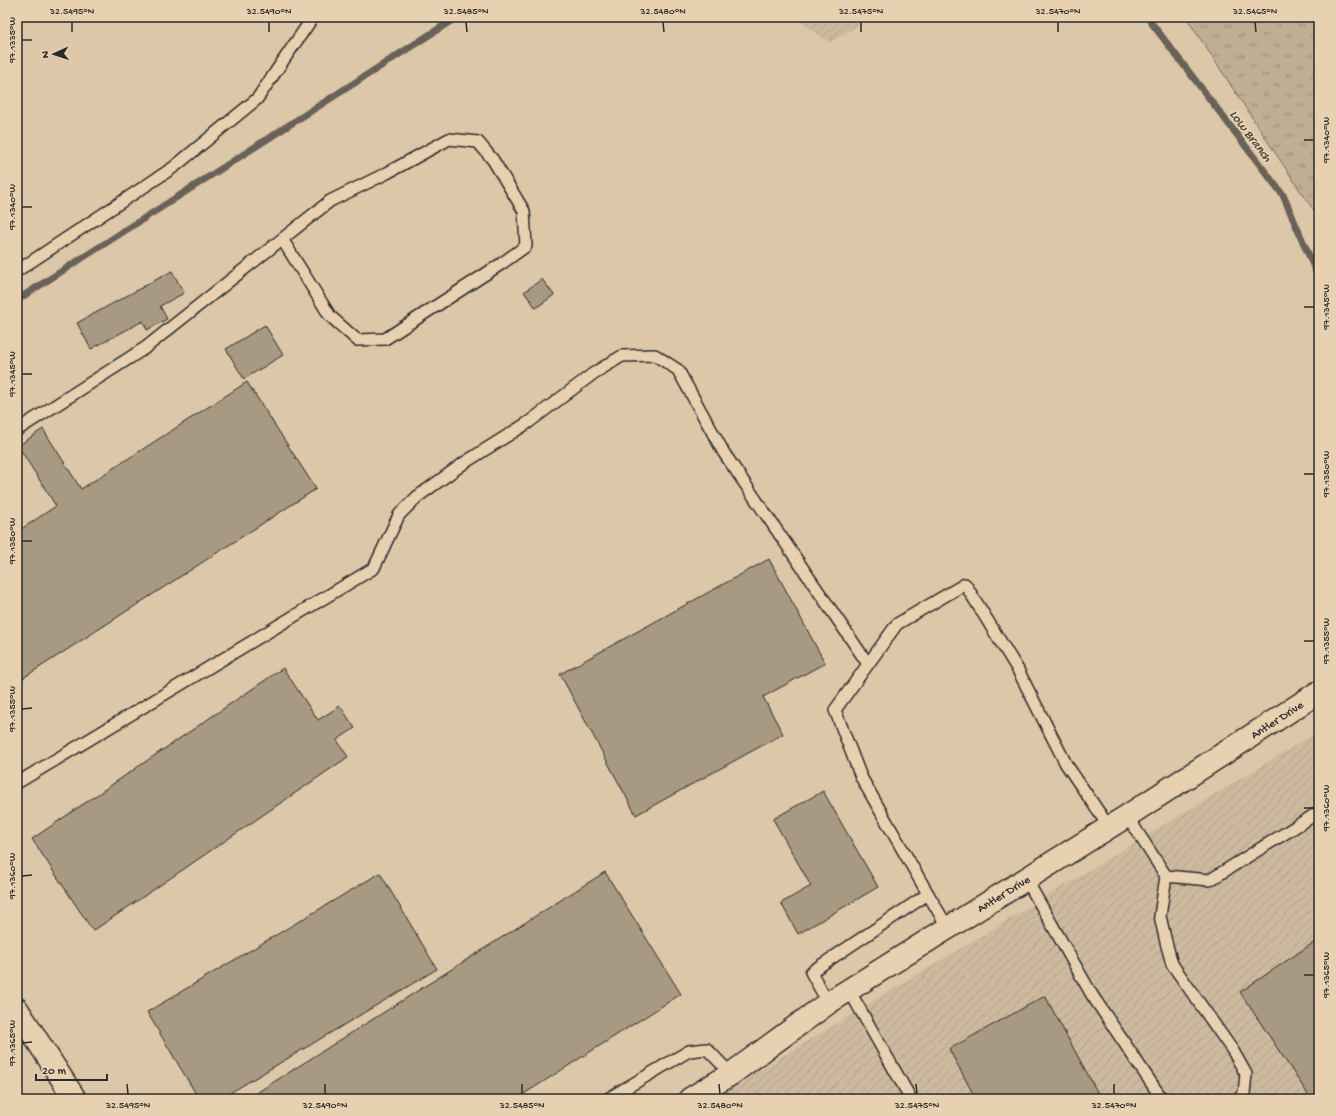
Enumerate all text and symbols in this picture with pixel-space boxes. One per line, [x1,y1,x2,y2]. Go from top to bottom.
text: 32.5495°N [49,6,95,18]
text: 32.5490°N [246,6,292,18]
text: 32.5485°N [443,6,489,18]
text: 32.5480°N [639,6,686,18]
text: 32.5475°N [838,6,884,18]
text: 32.5470°N [1034,6,1081,18]
text: 32.5465°N [1232,6,1278,18]
text: 97.1335°W [7,16,19,64]
north arrow [34,34,74,74]
text: N [40,51,52,58]
water label: Low Branch [1226,108,1275,166]
text: 97.1340°W [1321,117,1333,164]
text: 97.1340°W [7,184,19,231]
text: 97.1345°W [1321,284,1333,331]
text: 97.1345°W [7,351,19,398]
text: 97.1350°W [1321,450,1333,498]
text: 97.1350°W [7,517,19,565]
text: 97.1355°W [1321,617,1333,665]
text: 97.1355°W [7,685,19,733]
street label: Antler Drive [1249,699,1307,743]
text: 97.1360°W [1321,784,1333,832]
text: 97.1360°W [7,852,19,900]
street label: Antler Drive [975,873,1034,917]
text: 97.1365°W [1321,952,1333,999]
text: 97.1365°W [7,1020,19,1067]
scale bar [36,1056,107,1082]
text: 20 m [42,1065,67,1079]
text: 32.5495°N [105,1100,151,1112]
text: 32.5490°N [302,1100,348,1112]
text: 32.5485°N [499,1100,545,1112]
text: 32.5480°N [696,1100,743,1112]
text: 32.5475°N [894,1100,940,1112]
text: 32.5470°N [1090,1100,1137,1112]

